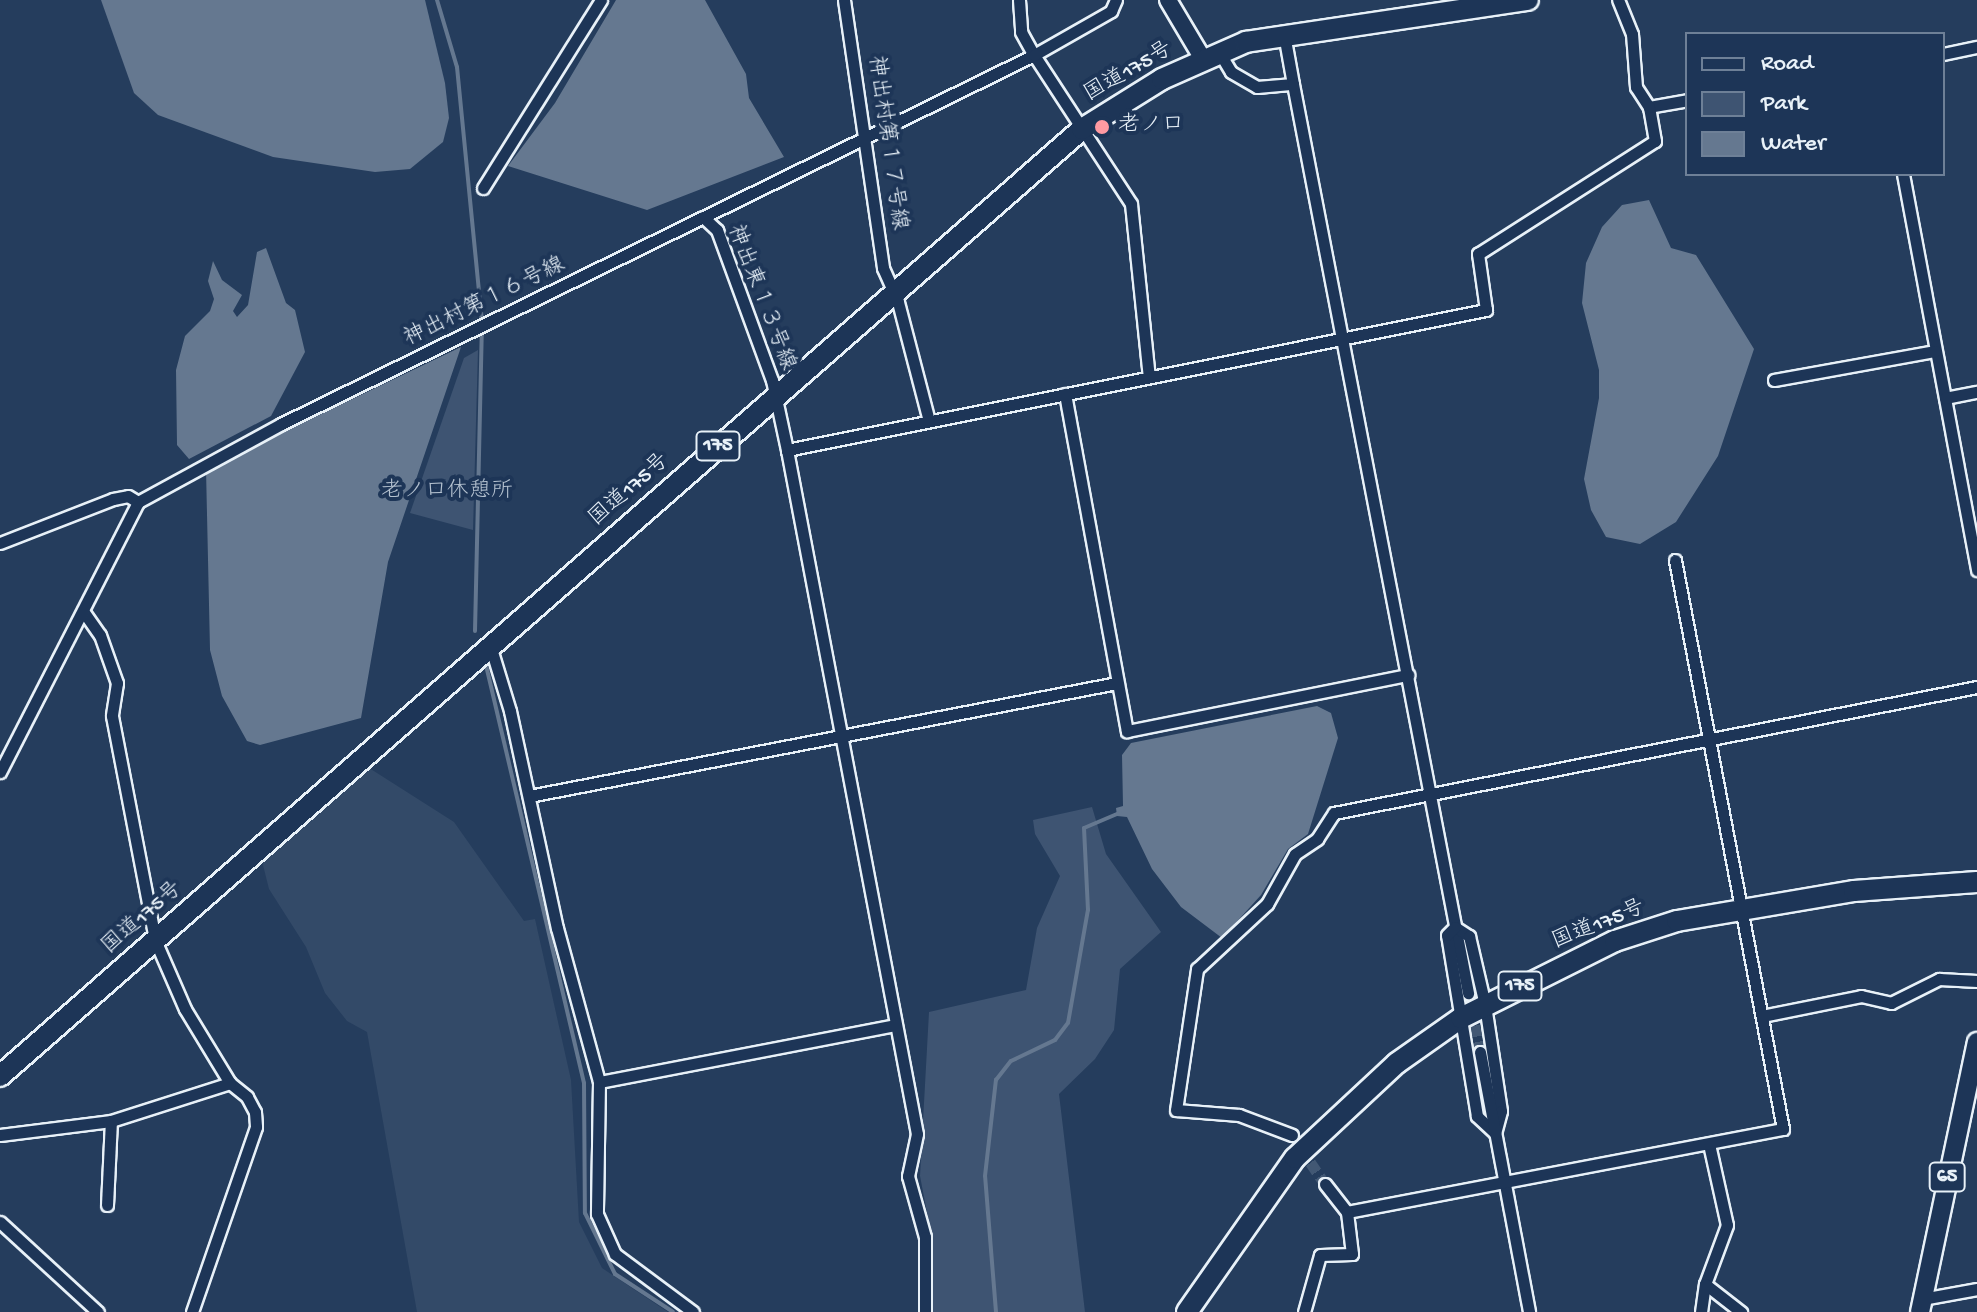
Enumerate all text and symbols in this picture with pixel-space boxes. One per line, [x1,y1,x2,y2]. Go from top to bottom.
legend [1685,32,1945,176]
street label: 国道175号 [1080,37,1178,109]
text: Road [1761,50,1813,79]
street label: 神出村第１７号線 [861,54,911,232]
text: Park [1761,90,1807,119]
place label: 老ノ口 [1118,114,1184,140]
marker: 老ノ口 [1093,118,1111,136]
text: Water [1761,130,1825,159]
street label: 神出東１３号線 [720,221,800,375]
street label: 神出村第１６号線 [400,253,570,353]
road number: 175 [694,430,742,462]
street label: 国道175号 [584,449,676,533]
park label: 老ノ口休憩所 [381,480,513,506]
street label: 国道175号 [97,877,189,961]
street label: 国道175号 [1549,895,1649,957]
road number: 175 [1496,970,1544,1002]
road number: 65 [1927,1161,1967,1193]

